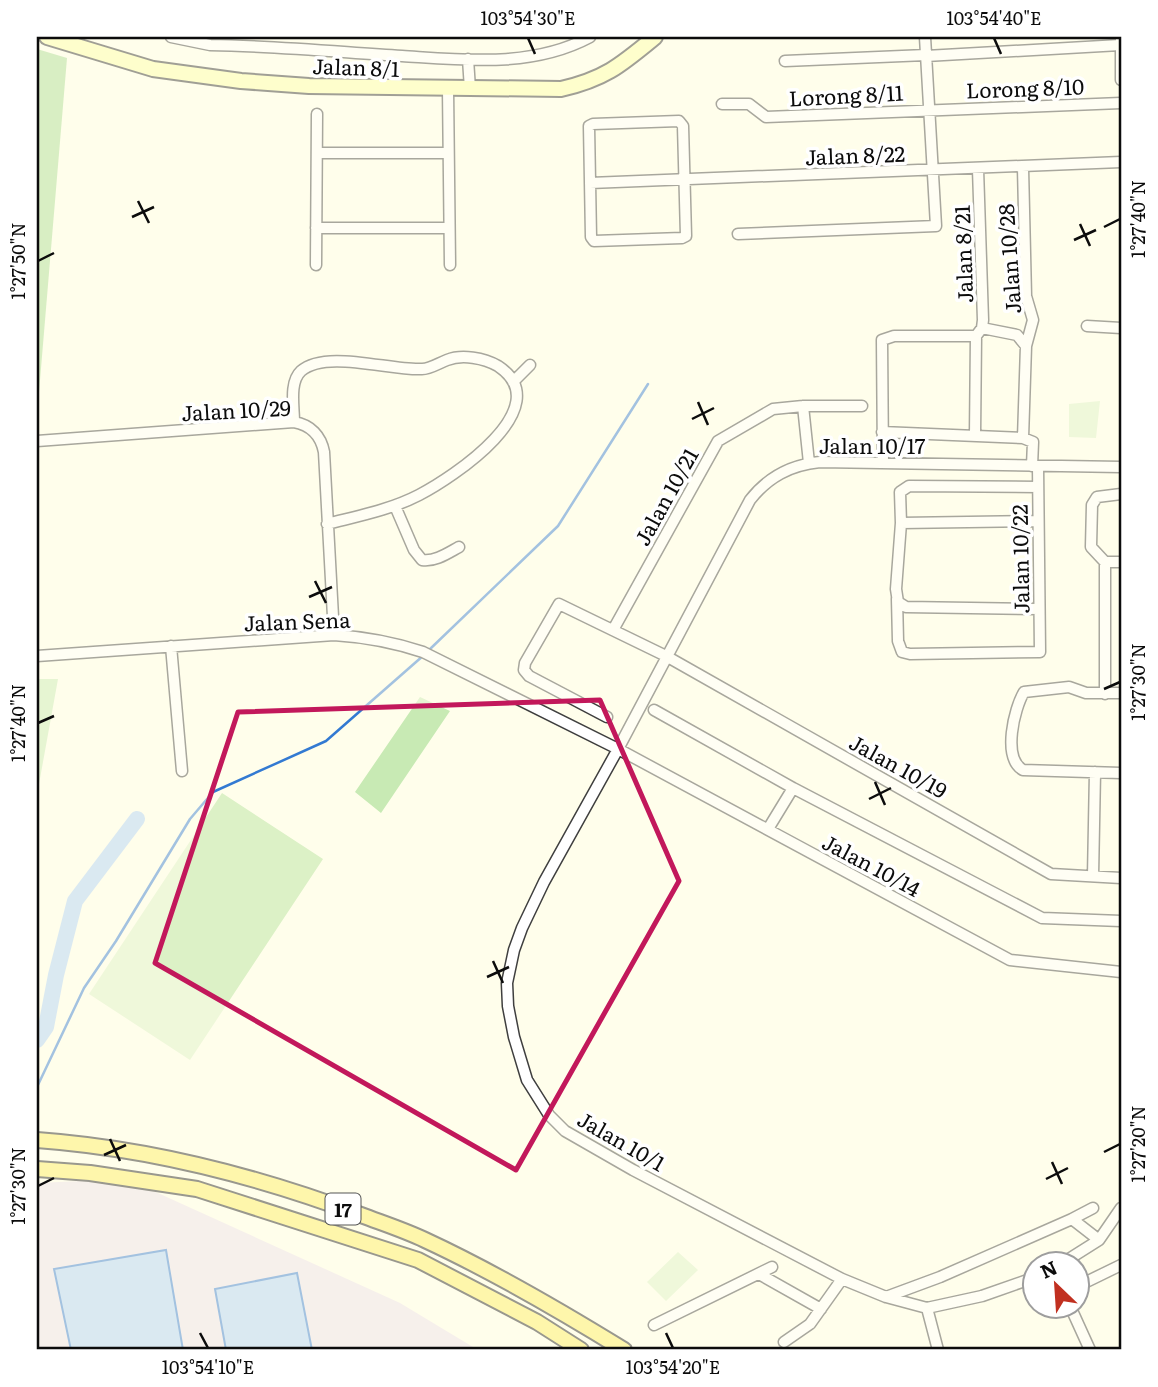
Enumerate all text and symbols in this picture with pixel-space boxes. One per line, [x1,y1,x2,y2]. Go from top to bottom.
text: 103°54'30"E [480,4,576,31]
text: 103°54'40"E [946,4,1042,31]
street label: Jalan 8/1 [312,49,401,83]
street label: Lorong 8/10 [965,69,1085,105]
street label: Lorong 8/11 [788,75,905,112]
street label: Jalan 8/22 [804,137,906,171]
text: 1°27'40"N [1124,180,1151,258]
street label: Jalan 10/28 [989,203,1027,315]
street label: Jalan 8/21 [945,204,979,304]
text: 1°27'50"N [4,222,31,300]
street label: Jalan 10/29 [180,391,292,427]
street label: Jalan 10/17 [819,429,926,460]
street label: Jalan 10/21 [625,441,705,550]
street label: Jalan 10/22 [1003,504,1035,614]
street label: Jalan Sena [243,603,352,637]
text: 1°27'30"N [1124,643,1151,721]
text: 1°27'40"N [4,684,31,762]
street label: Jalan 10/19 [844,725,954,805]
street label: Jalan 10/14 [817,825,927,903]
street label: Jalan 10/1 [572,1102,672,1178]
text: 1°27'20"N [1124,1105,1151,1183]
text: 1°27'30"N [4,1147,31,1225]
road number: 17 [326,1194,360,1224]
north arrow [1021,1250,1092,1320]
text: N [1035,1253,1062,1285]
text: 103°54'10"E [162,1353,254,1380]
text: 103°54'20"E [626,1353,720,1380]

